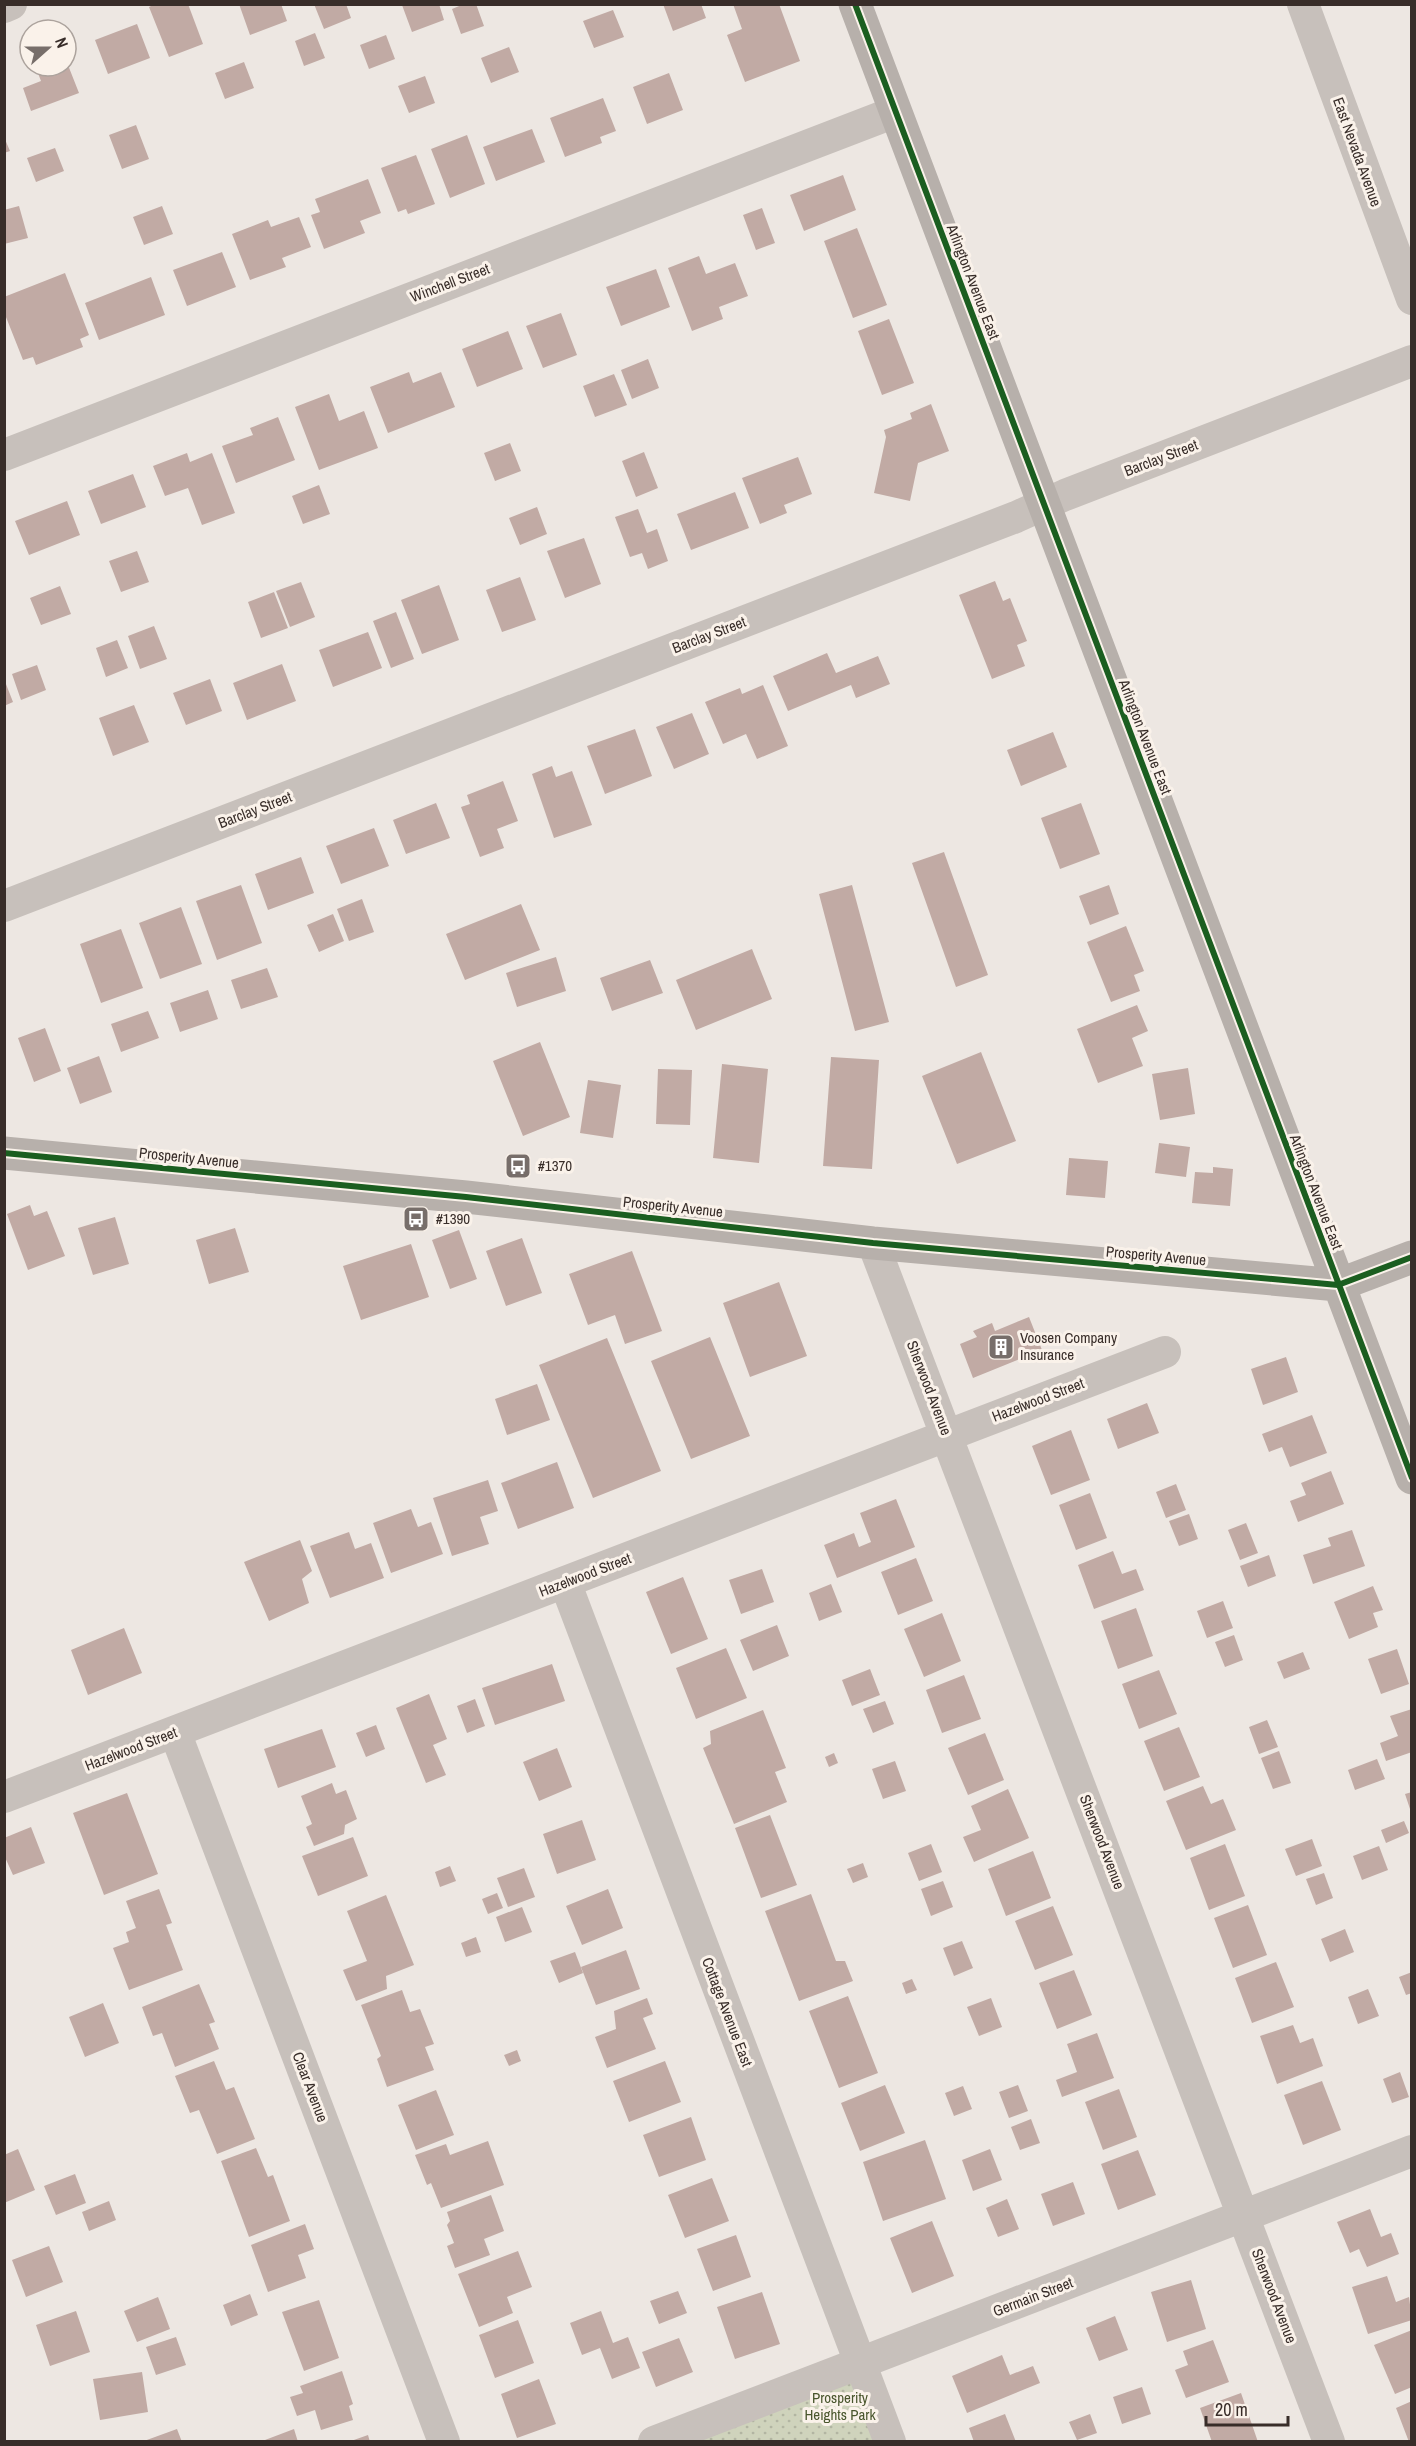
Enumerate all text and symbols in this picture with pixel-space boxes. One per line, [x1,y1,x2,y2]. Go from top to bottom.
north arrow [18,18,78,78]
text: N [50,34,74,51]
street label: East Nevada Avenue [1328,94,1387,209]
street label: Arlington Avenue East [942,220,1005,343]
street label: Winchell Street [407,258,493,307]
street label: Barclay Street [1121,434,1201,481]
street label: Barclay Street [669,611,749,658]
street label: Arlington Avenue East [1114,675,1177,798]
street label: Barclay Street [215,786,295,833]
street label: Arlington Avenue East [1285,1130,1348,1253]
street label: Prosperity Avenue [138,1142,240,1173]
bus stop icon: #1370 [503,1151,533,1181]
place label: #1370 [538,1155,572,1176]
street label: Prosperity Avenue [622,1191,724,1222]
bus stop icon: #1390 [401,1204,431,1234]
place label: #1390 [436,1208,470,1229]
street label: Prosperity Avenue [1105,1241,1207,1270]
place label: Voosen Company Insurance [1020,1327,1118,1365]
building icon: Voosen Company Insurance [986,1332,1016,1362]
street label: Sherwood Avenue [902,1338,957,1438]
street label: Hazelwood Street [989,1372,1087,1427]
street label: Hazelwood Street [536,1547,634,1602]
street label: Hazelwood Street [82,1721,180,1776]
street label: Sherwood Avenue [1075,1792,1130,1892]
street label: Cottage Avenue East [697,1954,758,2070]
street label: Clear Avenue [287,2049,334,2125]
street label: Sherwood Avenue [1247,2246,1302,2346]
street label: Germain Street [990,2271,1076,2321]
park label: Prosperity Heights Park [804,2387,876,2425]
scale bar [1206,2389,1288,2427]
text: 20 m [1215,2397,1248,2422]

